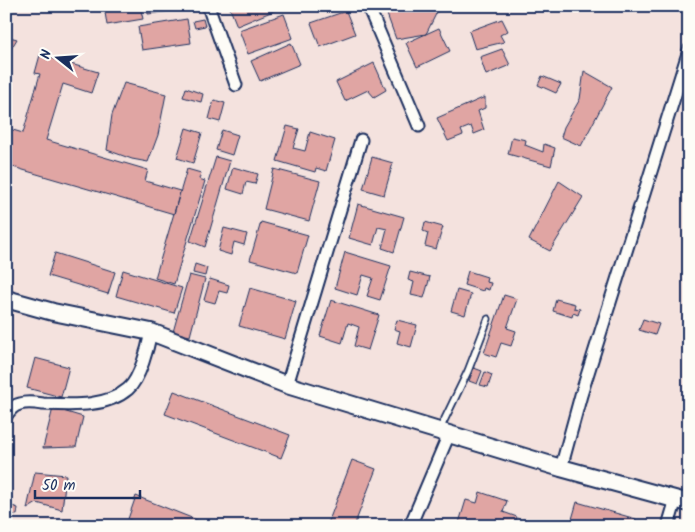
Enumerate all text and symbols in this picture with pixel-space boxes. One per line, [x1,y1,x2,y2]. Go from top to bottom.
north arrow [32,32,82,82]
text: N [35,47,58,62]
scale bar [35,467,140,499]
text: 50 m [42,474,76,498]

